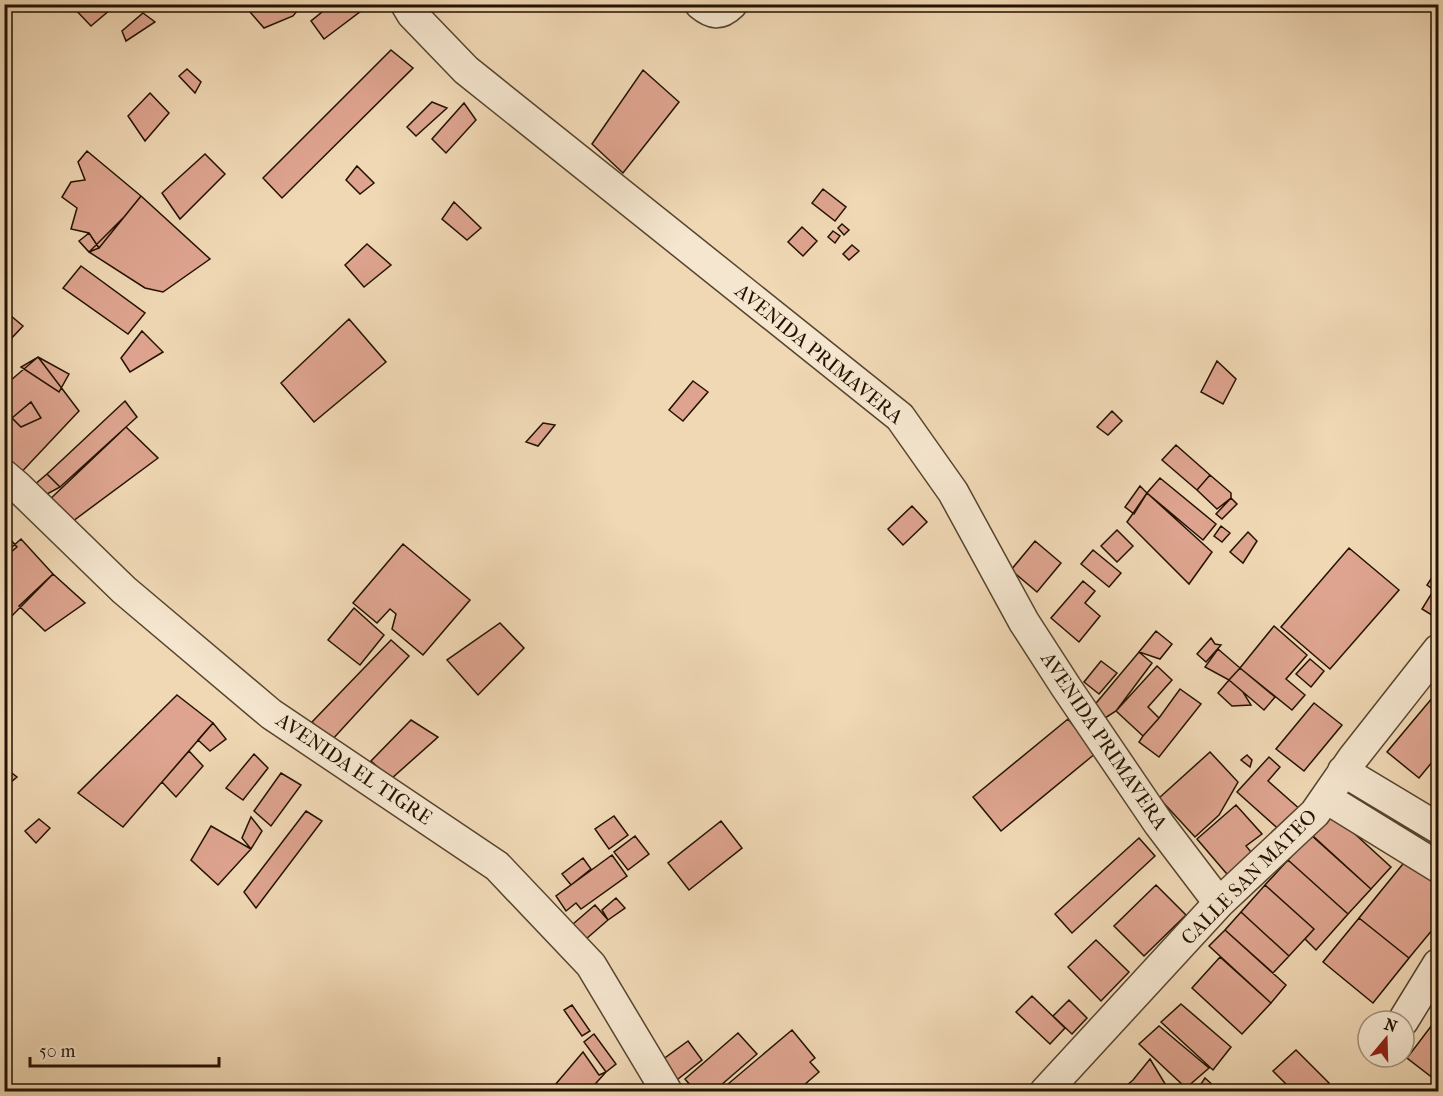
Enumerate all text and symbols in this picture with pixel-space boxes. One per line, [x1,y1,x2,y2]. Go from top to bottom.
street label: AVENIDA PRIMAVERA [730,279,908,429]
street label: AVENIDA PRIMAVERA [1035,647,1173,835]
street label: AVENIDA EL TIGRE [271,708,436,830]
street label: CALLE SAN MATEO [1176,804,1322,950]
north arrow [1356,1009,1416,1069]
text: N [1382,1014,1400,1037]
scale bar [30,1030,219,1068]
text: 50 m [39,1041,76,1062]

